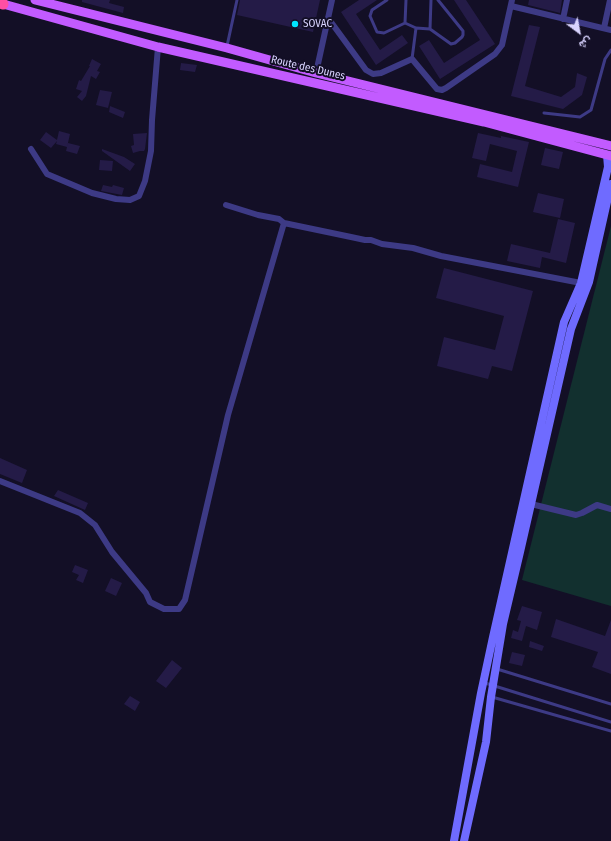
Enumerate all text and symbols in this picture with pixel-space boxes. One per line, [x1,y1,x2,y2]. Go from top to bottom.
north arrow [559,12,599,52]
place label: SOVAC [303,17,332,31]
marker: SOVAC [290,19,300,29]
text: ش [577,34,595,52]
street label: Route des Dunes [270,53,346,83]

